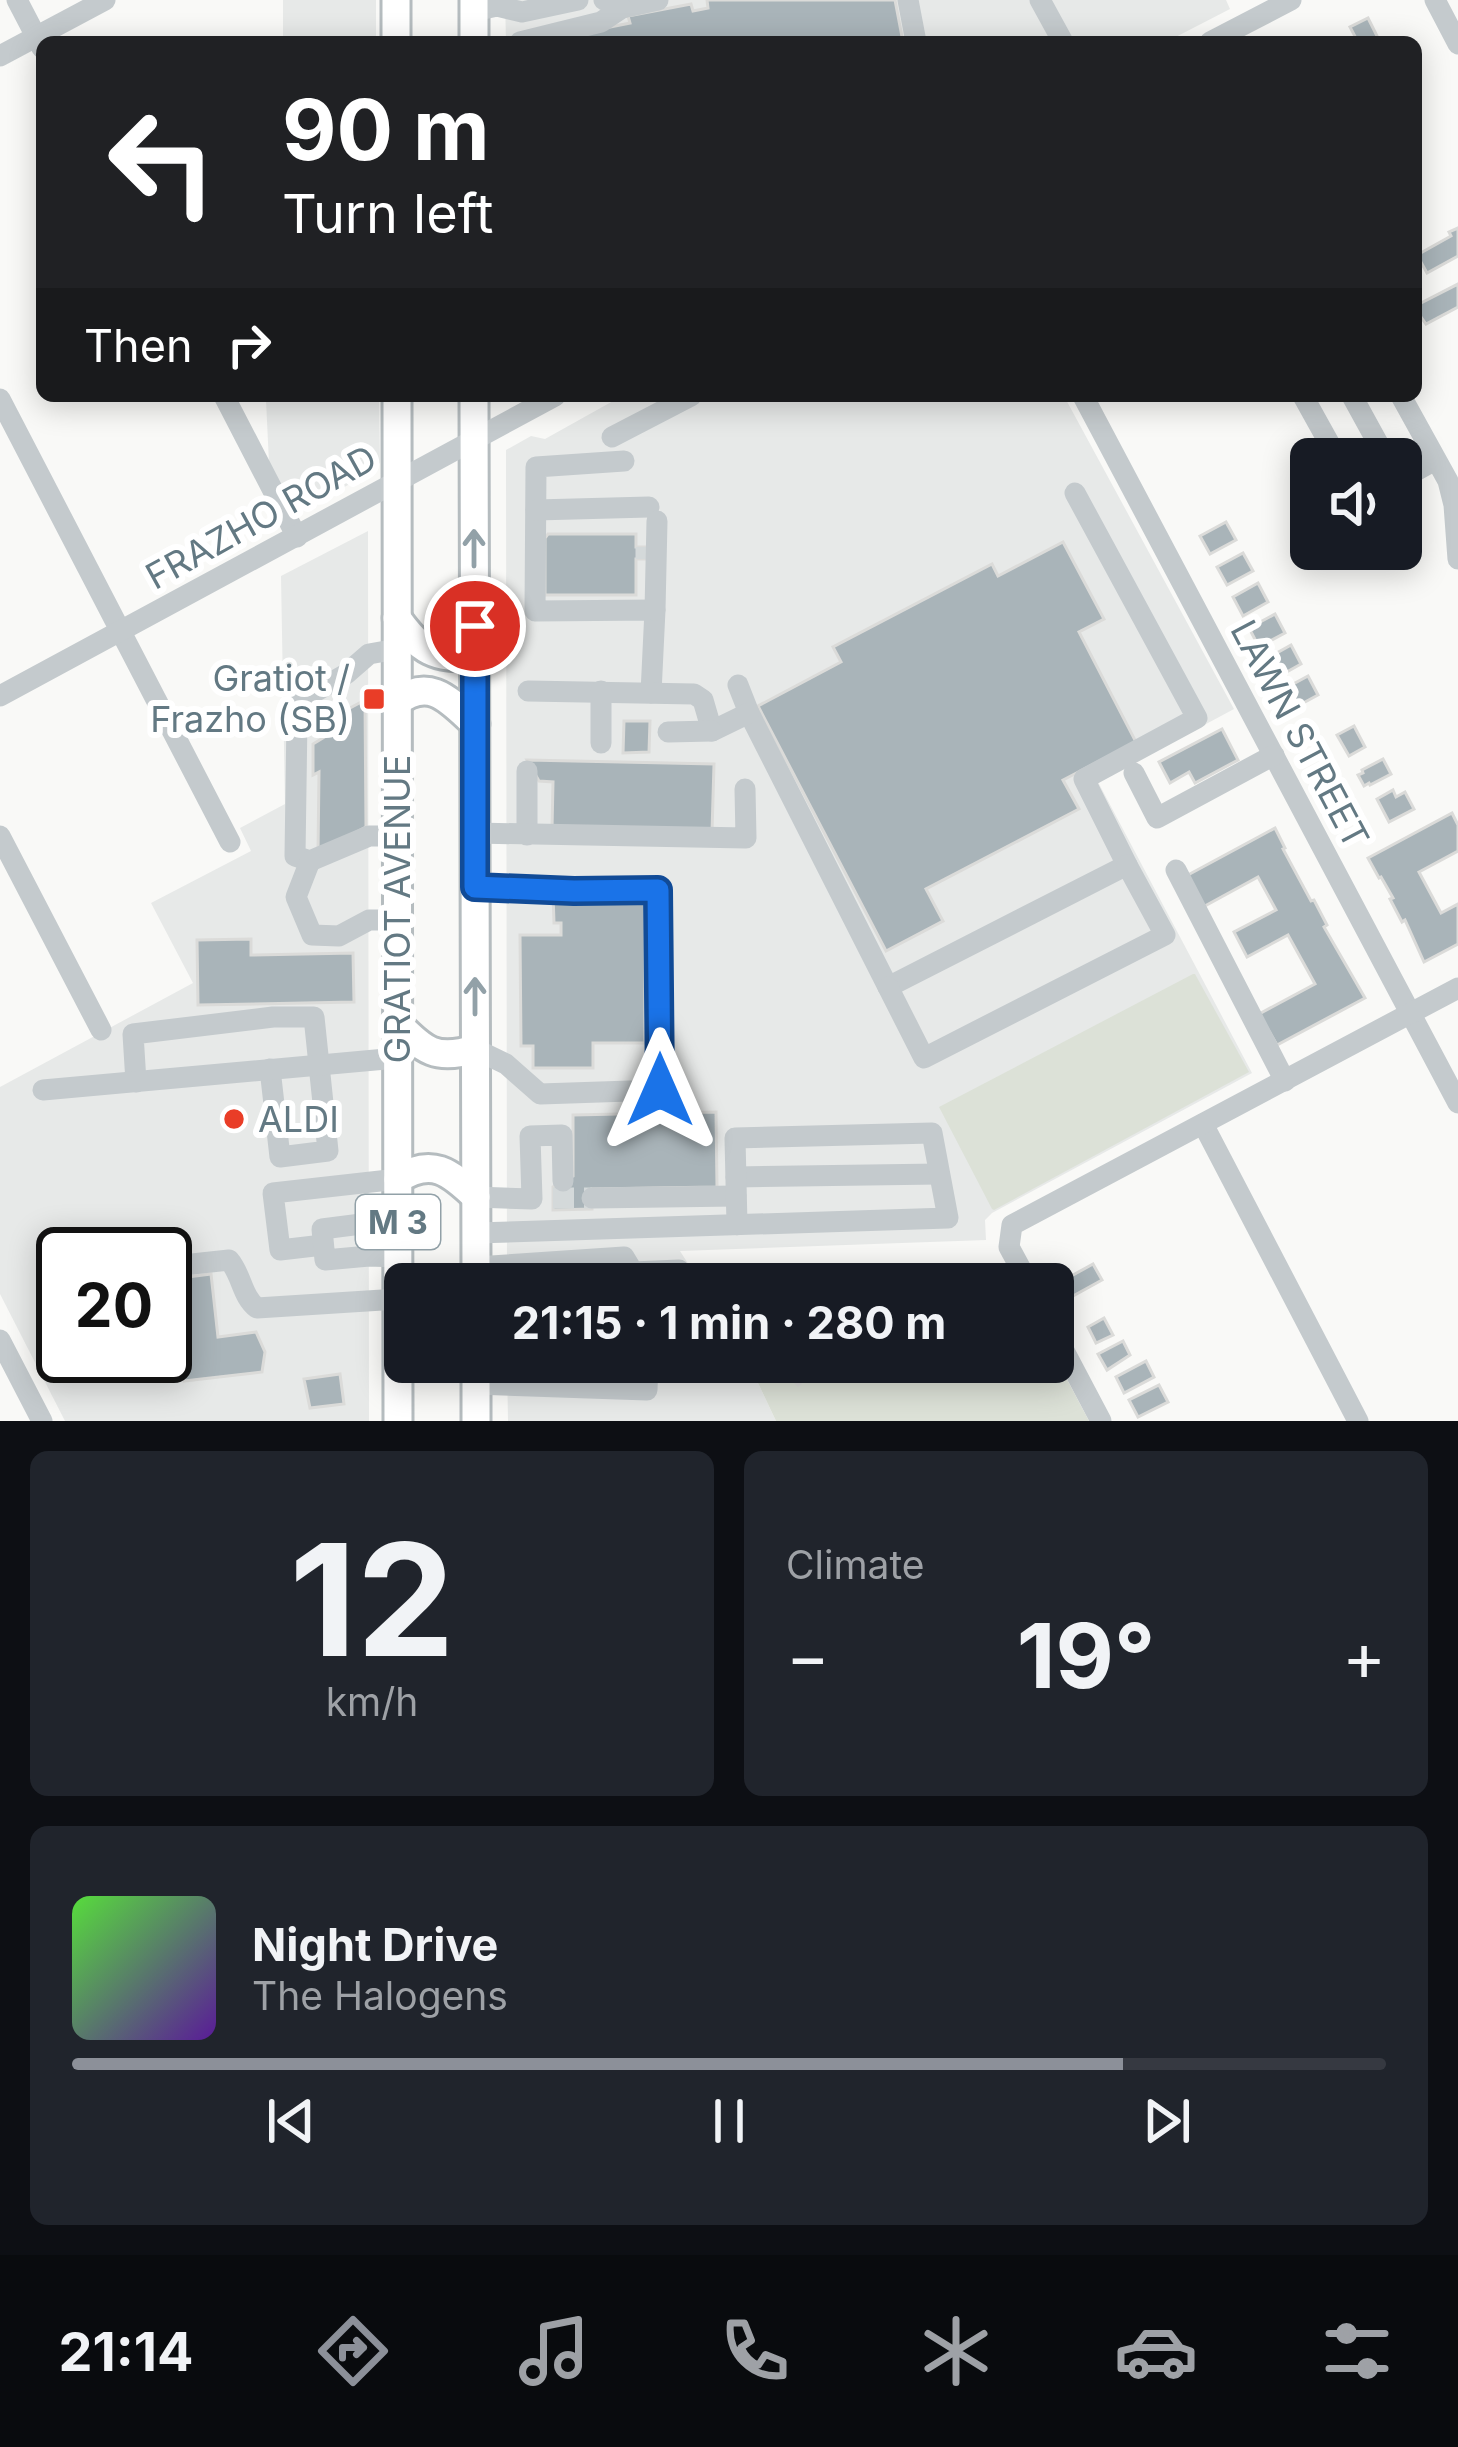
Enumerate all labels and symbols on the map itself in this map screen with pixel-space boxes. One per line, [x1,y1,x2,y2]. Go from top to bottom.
street label: FRAZHO ROAD [138,436,384,598]
one-way arrow [463,529,485,568]
pin [424,575,526,677]
street label: LAWN STREET [1221,612,1379,856]
place label: Gratiot / Frazho (SB) [150,656,350,741]
marker: Gratiot / Frazho (SB) [361,686,387,712]
street label: GRATIOT AVENUE [375,755,419,1063]
one-way arrow [464,977,486,1016]
position arrow [597,1027,723,1153]
place label: ALDI [258,1097,339,1141]
marker: ALDI [221,1106,247,1132]
road number: M 3 [356,1195,440,1249]
speed limit sign: 20 [36,1227,192,1383]

